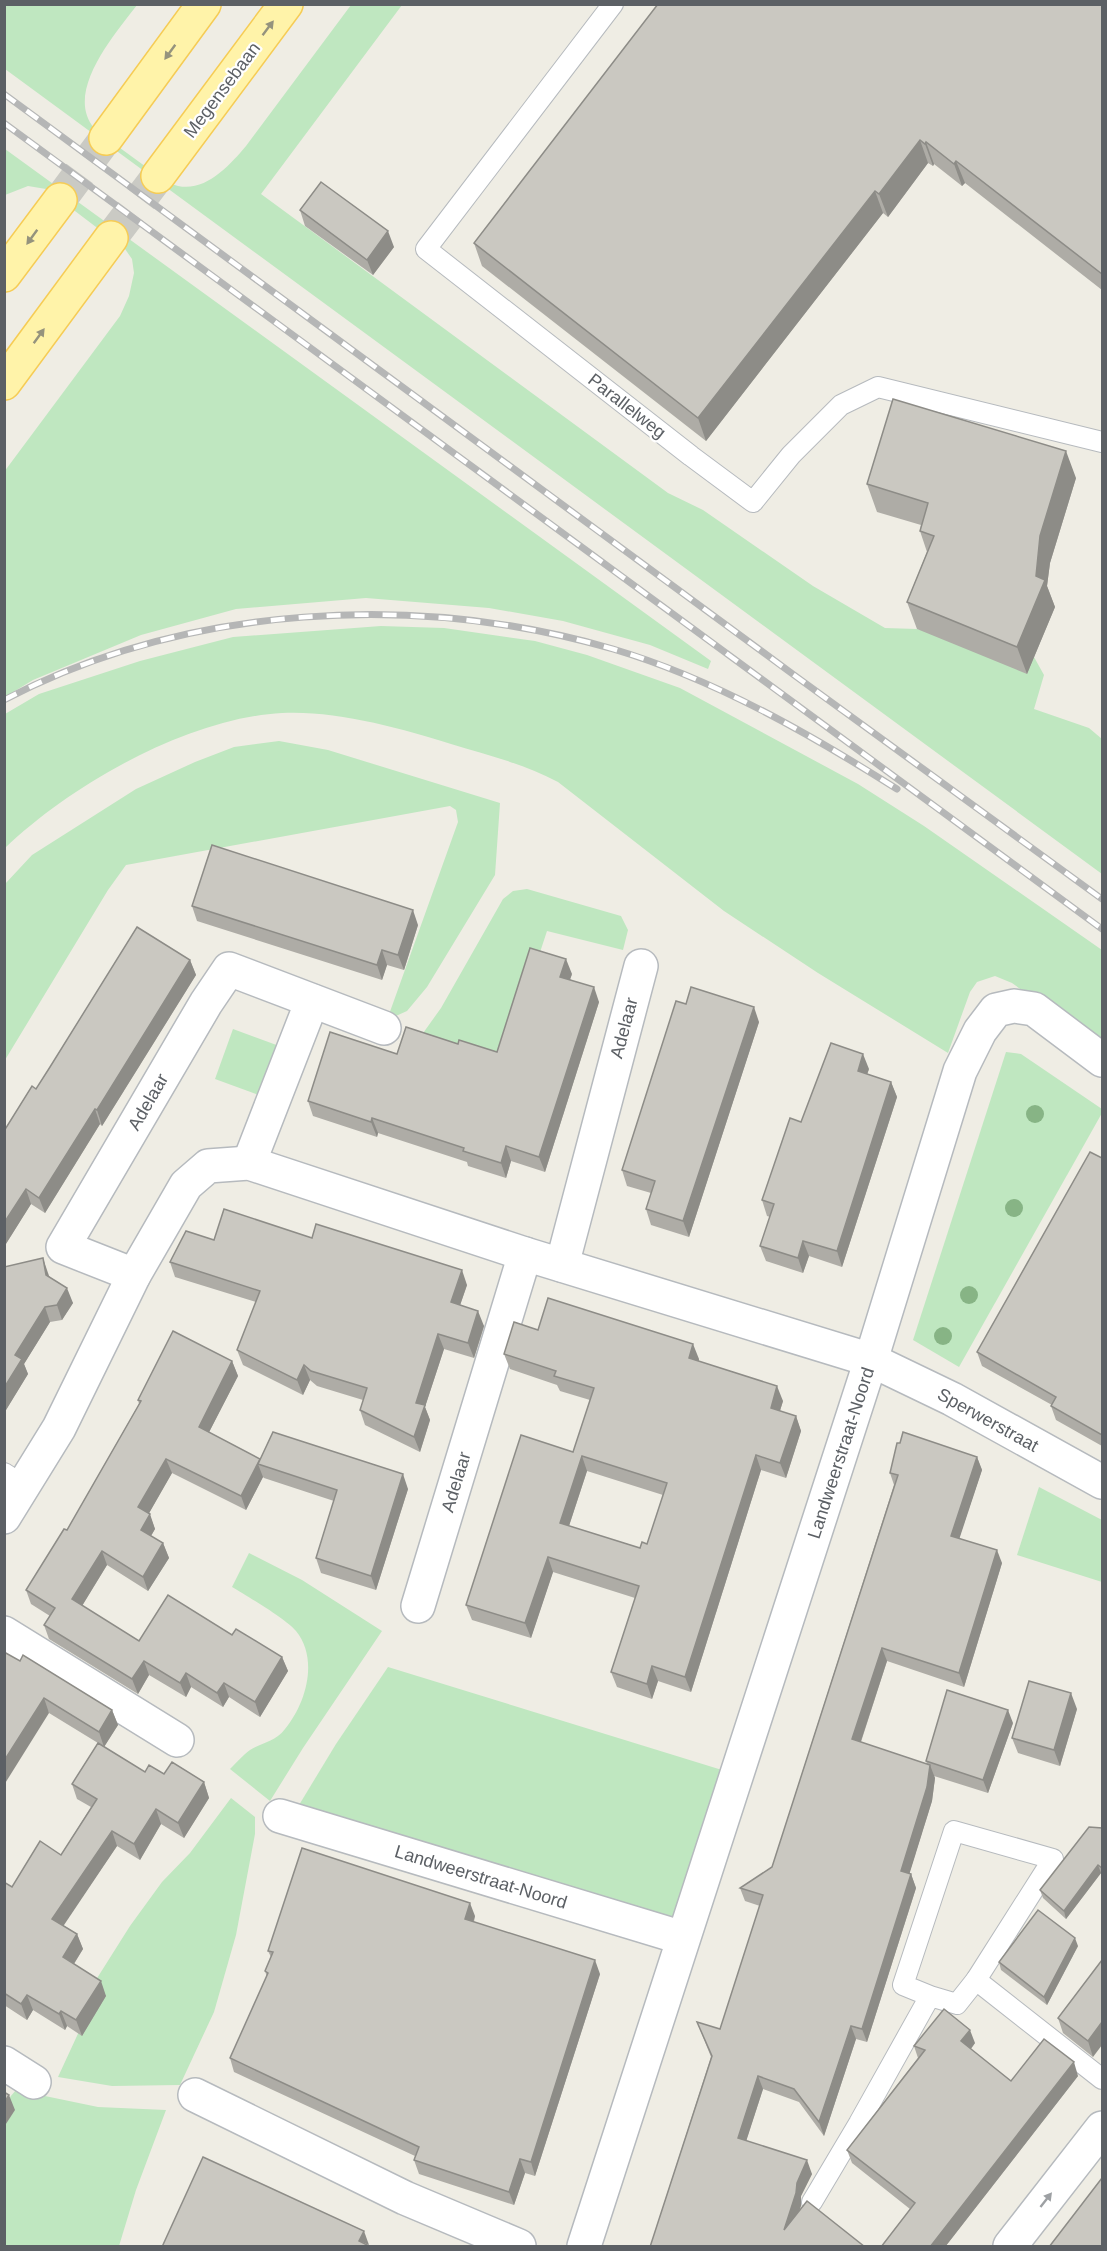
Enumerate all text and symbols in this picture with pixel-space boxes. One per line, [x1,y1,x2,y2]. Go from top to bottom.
one-way arrow [262,20,274,36]
street label: Megensebaan [180,38,264,142]
one-way arrow [164,44,176,59]
one-way arrow [27,230,39,245]
one-way arrow [33,328,45,344]
street label: Parallelweg [584,369,670,443]
street label: Adelaar [606,995,642,1061]
street label: Adelaar [124,1070,172,1134]
street label: Landweerstraat-Noord [804,1365,878,1541]
street label: Sperwerstraat [934,1384,1042,1456]
street label: Adelaar [437,1449,475,1515]
street label: Landweerstraat-Noord [392,1841,570,1913]
one-way arrow [1040,2193,1052,2208]

